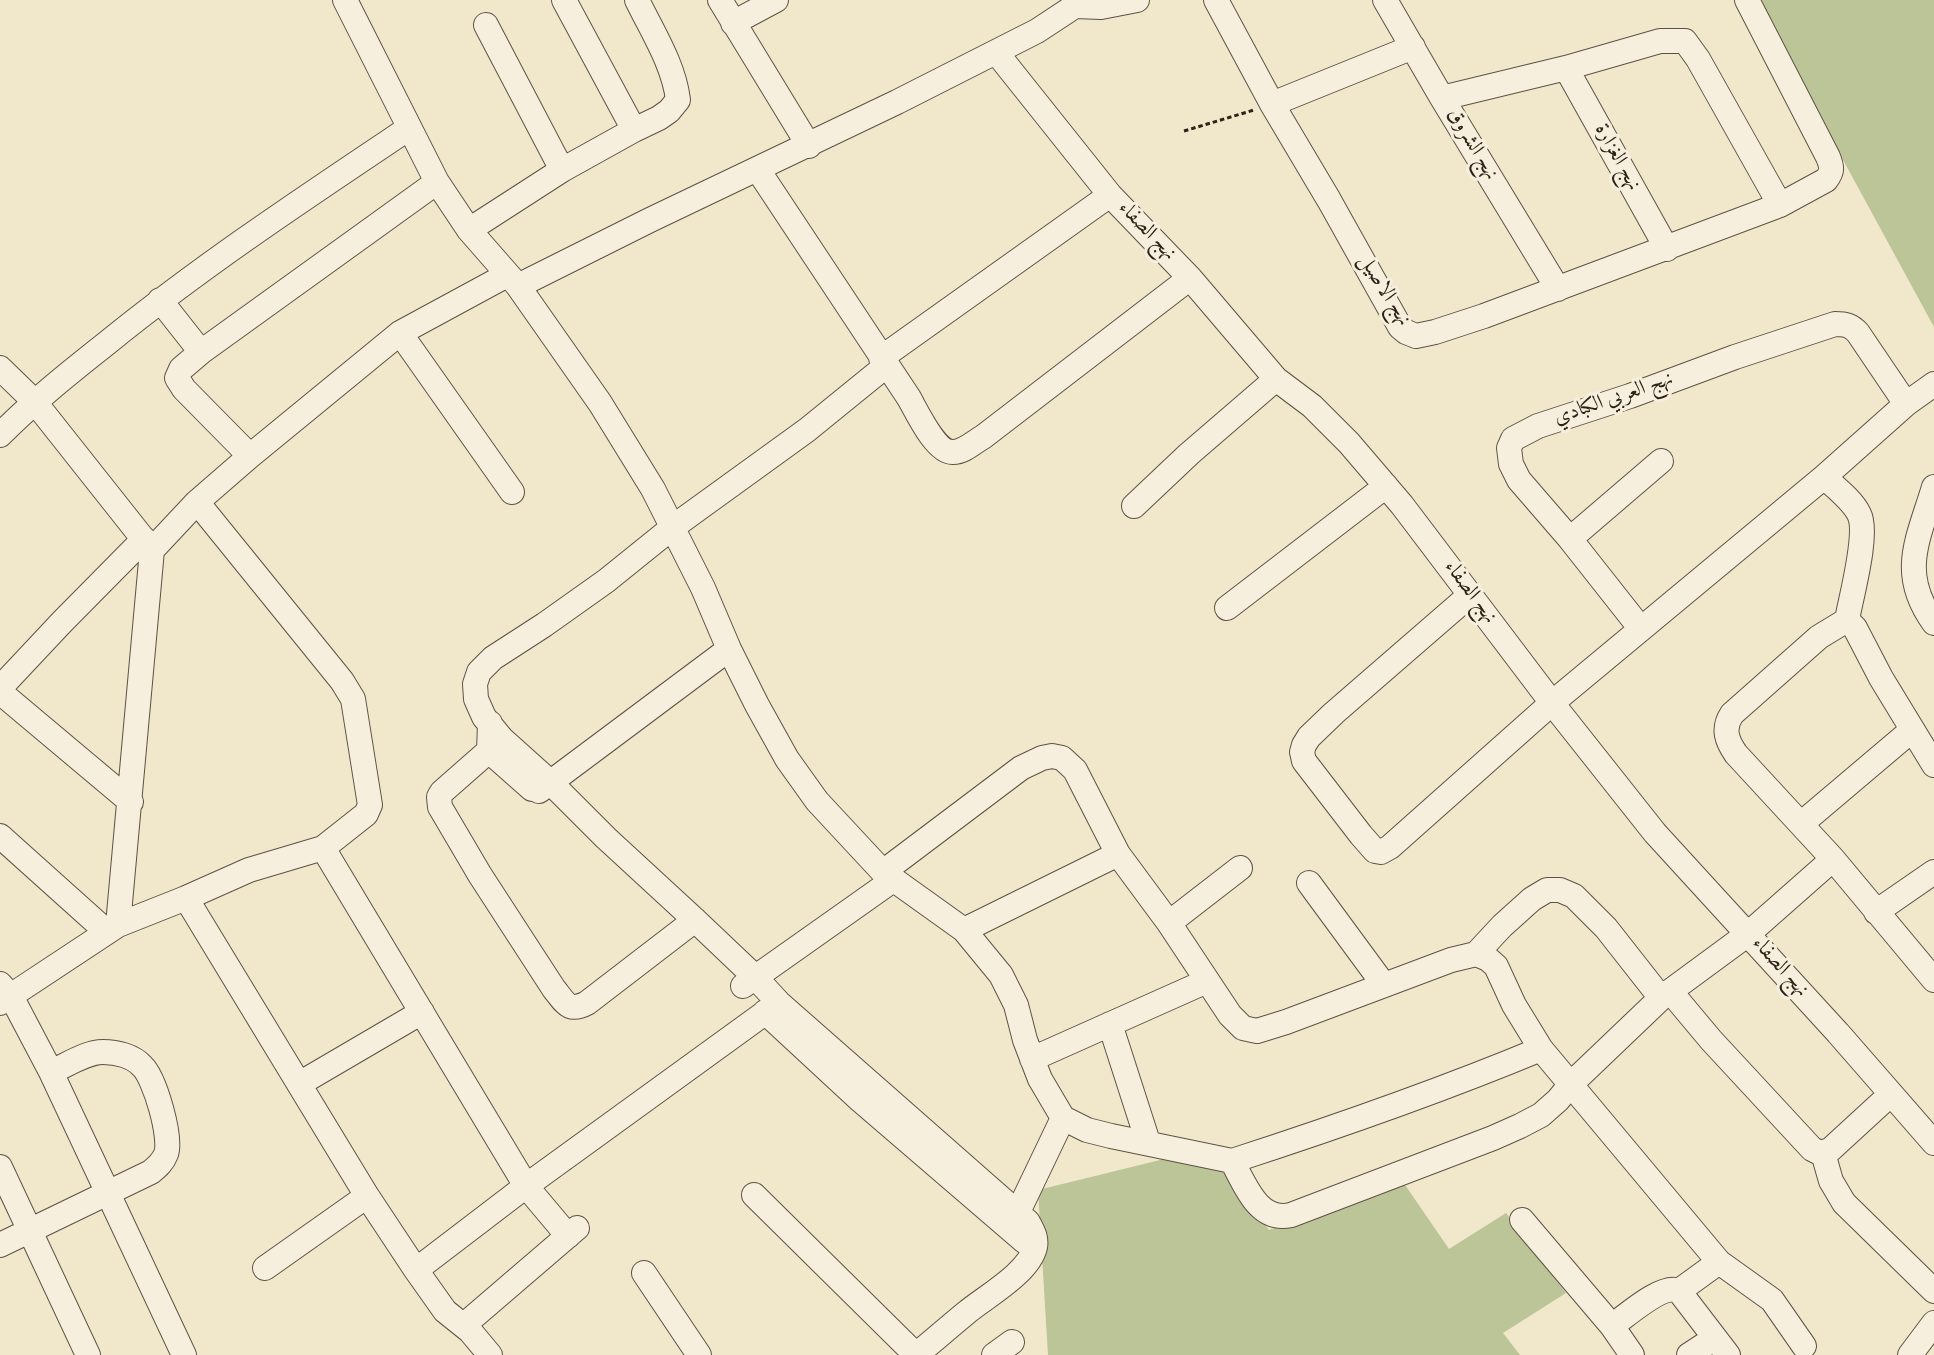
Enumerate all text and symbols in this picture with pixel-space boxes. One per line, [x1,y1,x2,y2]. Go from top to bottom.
street label: نهج الشروق [1440,104,1502,186]
street label: نهج الغزارة [1587,120,1645,196]
street label: نهج الصفاء [1112,197,1180,267]
street label: نهج الاصيل [1351,250,1415,332]
street label: نهج العربي الكبادي [1551,368,1677,432]
street label: نهج الصفاء [1437,556,1501,630]
street label: نهج الصفاء [1745,932,1813,1004]

